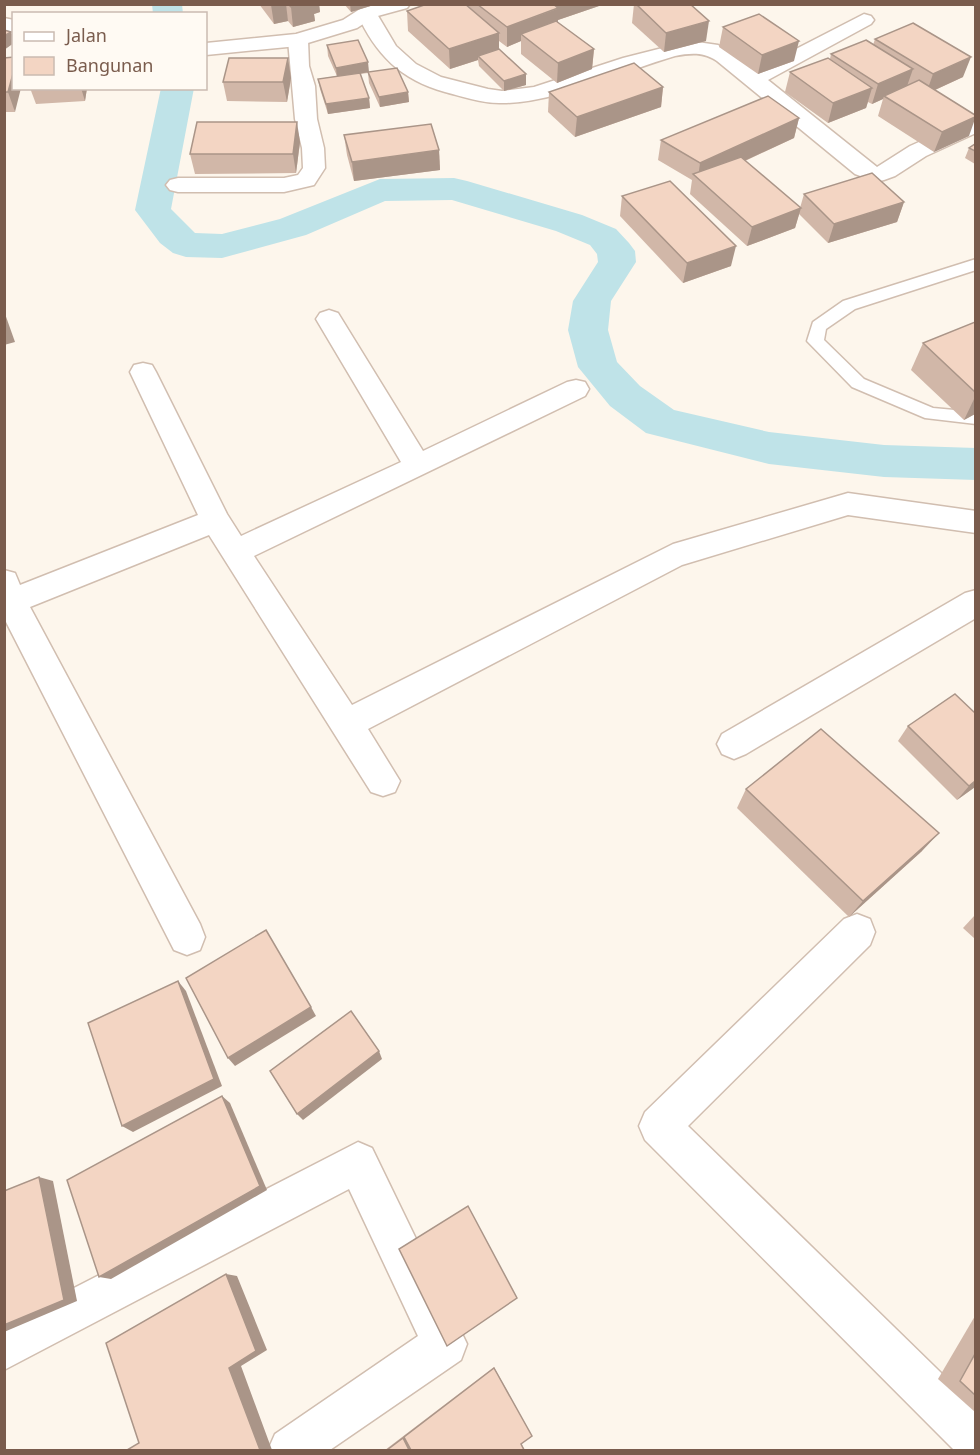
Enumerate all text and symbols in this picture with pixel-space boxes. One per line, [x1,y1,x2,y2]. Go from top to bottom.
legend [12,12,207,90]
text: Jalan [64,23,107,47]
text: Bangunan [66,53,153,77]

